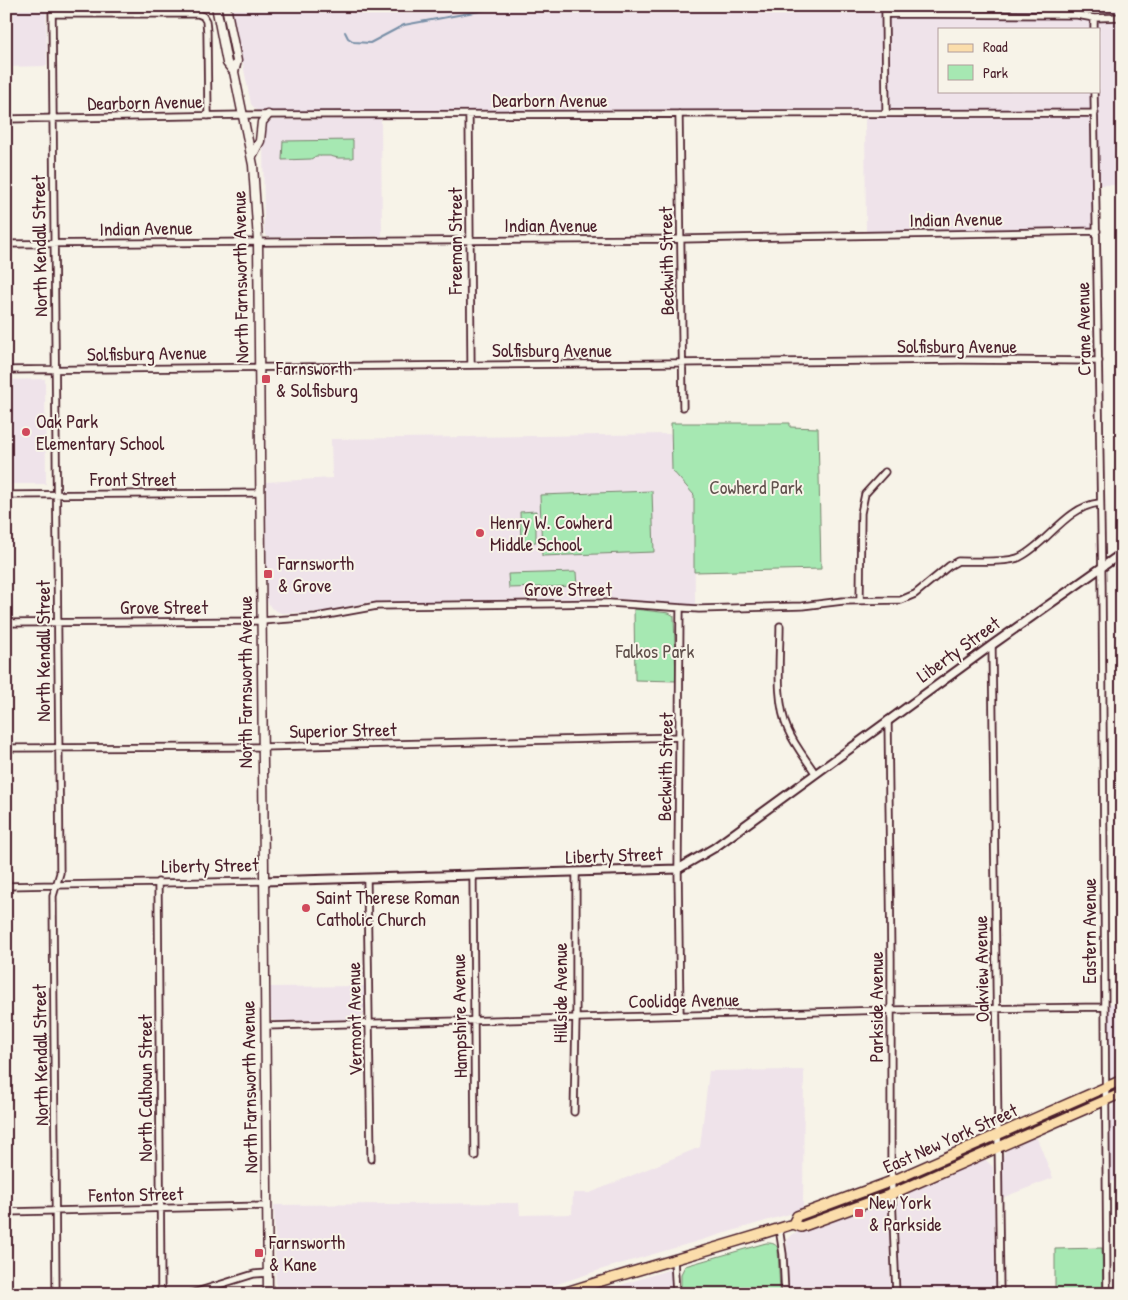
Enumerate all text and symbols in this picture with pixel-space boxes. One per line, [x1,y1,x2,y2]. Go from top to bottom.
legend [938,28,1100,92]
text: Road [983,36,1008,57]
text: Park [983,62,1008,83]
street label: Dearborn Avenue [492,87,608,113]
street label: Dearborn Avenue [87,88,203,116]
street label: North Kendall Street [25,174,53,317]
street label: Freeman Street [442,187,468,296]
street label: North Farnsworth Avenue [225,190,255,364]
street label: Indian Avenue [909,205,1003,233]
street label: Beckwith Street [652,206,680,316]
street label: Indian Avenue [504,212,598,238]
street label: Indian Avenue [99,214,193,242]
street label: Crane Avenue [1069,281,1097,376]
street label: Solfisburg Avenue [897,333,1017,359]
street label: Solfisburg Avenue [492,337,612,363]
street label: Solfisburg Avenue [87,339,208,367]
place label: Farnsworth & Solfisburg [275,355,358,403]
marker: Farnsworth & Solfisburg [260,373,272,385]
place label: Oak Park Elementary School [36,408,165,456]
marker: Oak Park Elementary School [20,426,32,438]
street label: Front Street [89,466,176,492]
park label: Cowherd Park [709,474,803,500]
place label: Henry W. Cowherd Middle School [490,509,613,557]
marker: Henry W. Cowherd Middle School [474,527,486,539]
place label: Farnsworth & Grove [277,550,354,598]
marker: Farnsworth & Grove [262,568,274,580]
street label: Grove Street [524,576,612,602]
street label: North Kendall Street [30,580,56,722]
street label: Grove Street [120,594,208,620]
street label: North Farnsworth Avenue [232,595,258,768]
street label: Liberty Street [911,610,1005,688]
park label: Falkos Park [615,638,694,664]
street label: Beckwith Street [651,712,679,822]
street label: Superior Street [289,716,397,744]
street label: Liberty Street [565,840,663,870]
street label: Liberty Street [161,851,259,879]
street label: Eastern Avenue [1076,878,1102,984]
place label: Saint Therese Roman Catholic Church [316,884,460,932]
marker: Saint Therese Roman Catholic Church [300,902,312,914]
street label: Oakview Avenue [967,915,995,1023]
street label: Hillside Avenue [547,942,573,1043]
street label: Parkside Avenue [863,951,889,1062]
street label: Hampshire Avenue [445,953,473,1078]
street label: Vermont Avenue [340,961,368,1076]
street label: North Kendall Street [26,983,54,1126]
street label: Coolidge Avenue [628,986,740,1014]
street label: North Farnsworth Avenue [234,1000,264,1174]
street label: North Calhoun Street [132,1014,158,1162]
street label: East New York Street [879,1096,1022,1179]
street label: Fenton Street [87,1180,184,1208]
place label: New York & Parkside [869,1189,942,1237]
marker: New York & Parkside [853,1207,865,1219]
place label: Farnsworth & Kane [268,1229,345,1277]
marker: Farnsworth & Kane [253,1247,265,1259]

